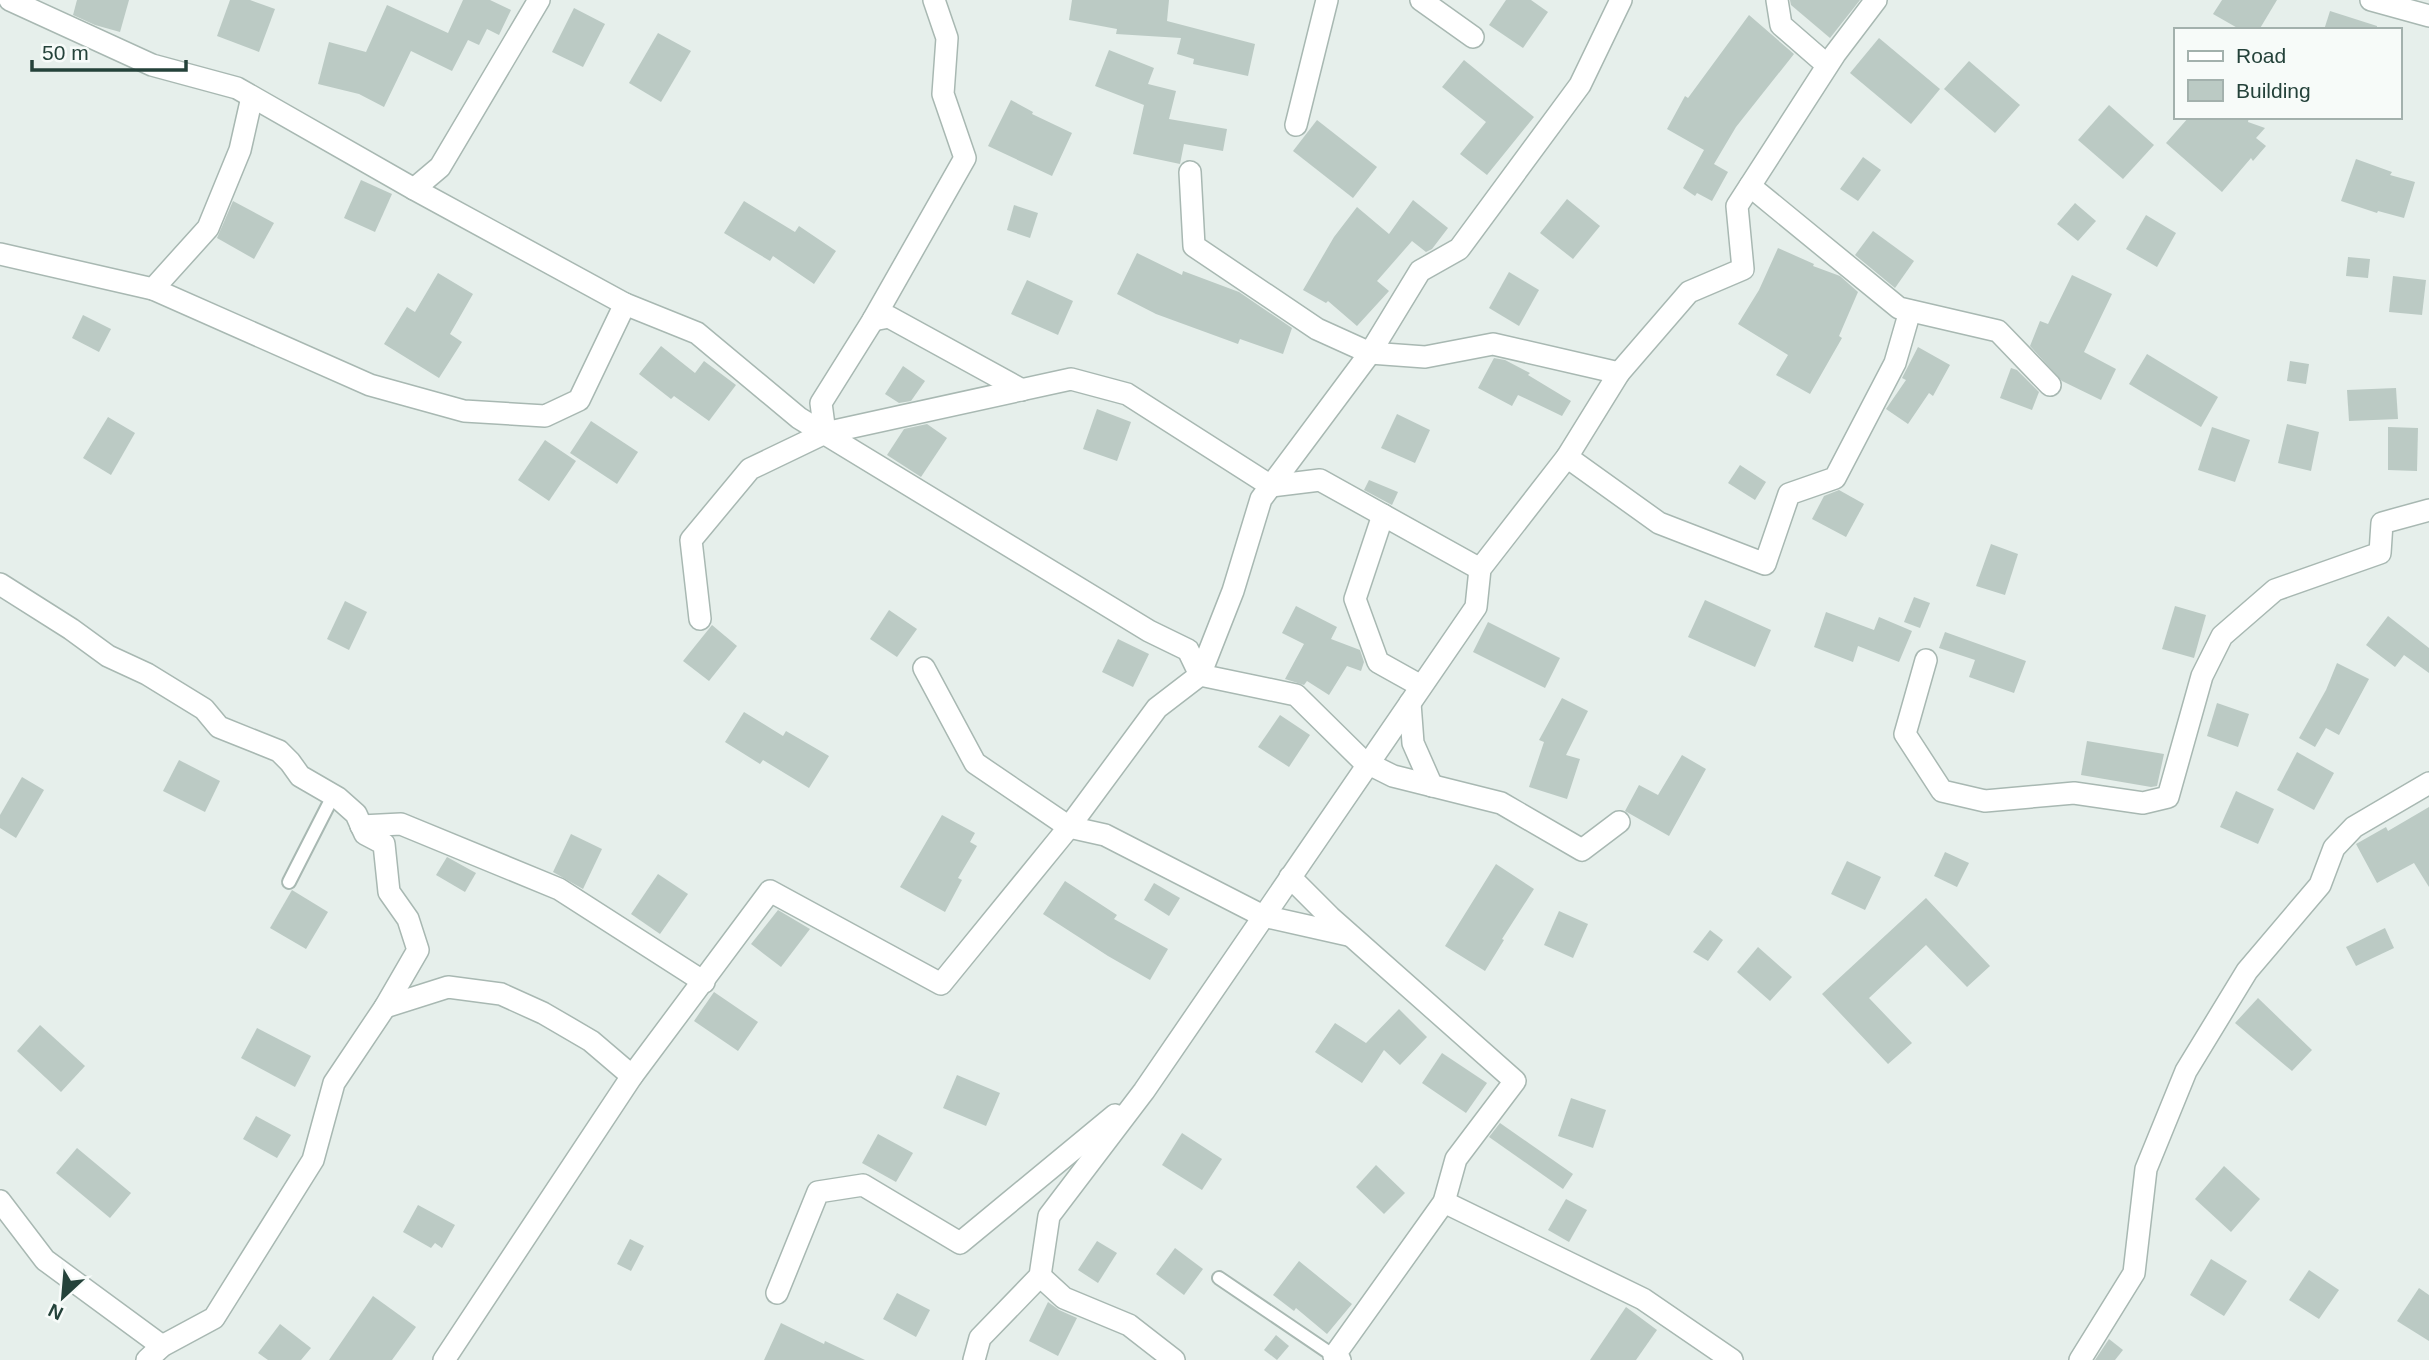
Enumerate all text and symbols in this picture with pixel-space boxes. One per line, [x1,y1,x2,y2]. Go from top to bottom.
scale bar [32,28,186,72]
legend [2174,28,2401,119]
text: 50 m [42,41,89,64]
text: Road [2236,44,2286,67]
text: Building [2236,79,2311,102]
north arrow [28,1262,98,1332]
text: N [45,1299,67,1324]

